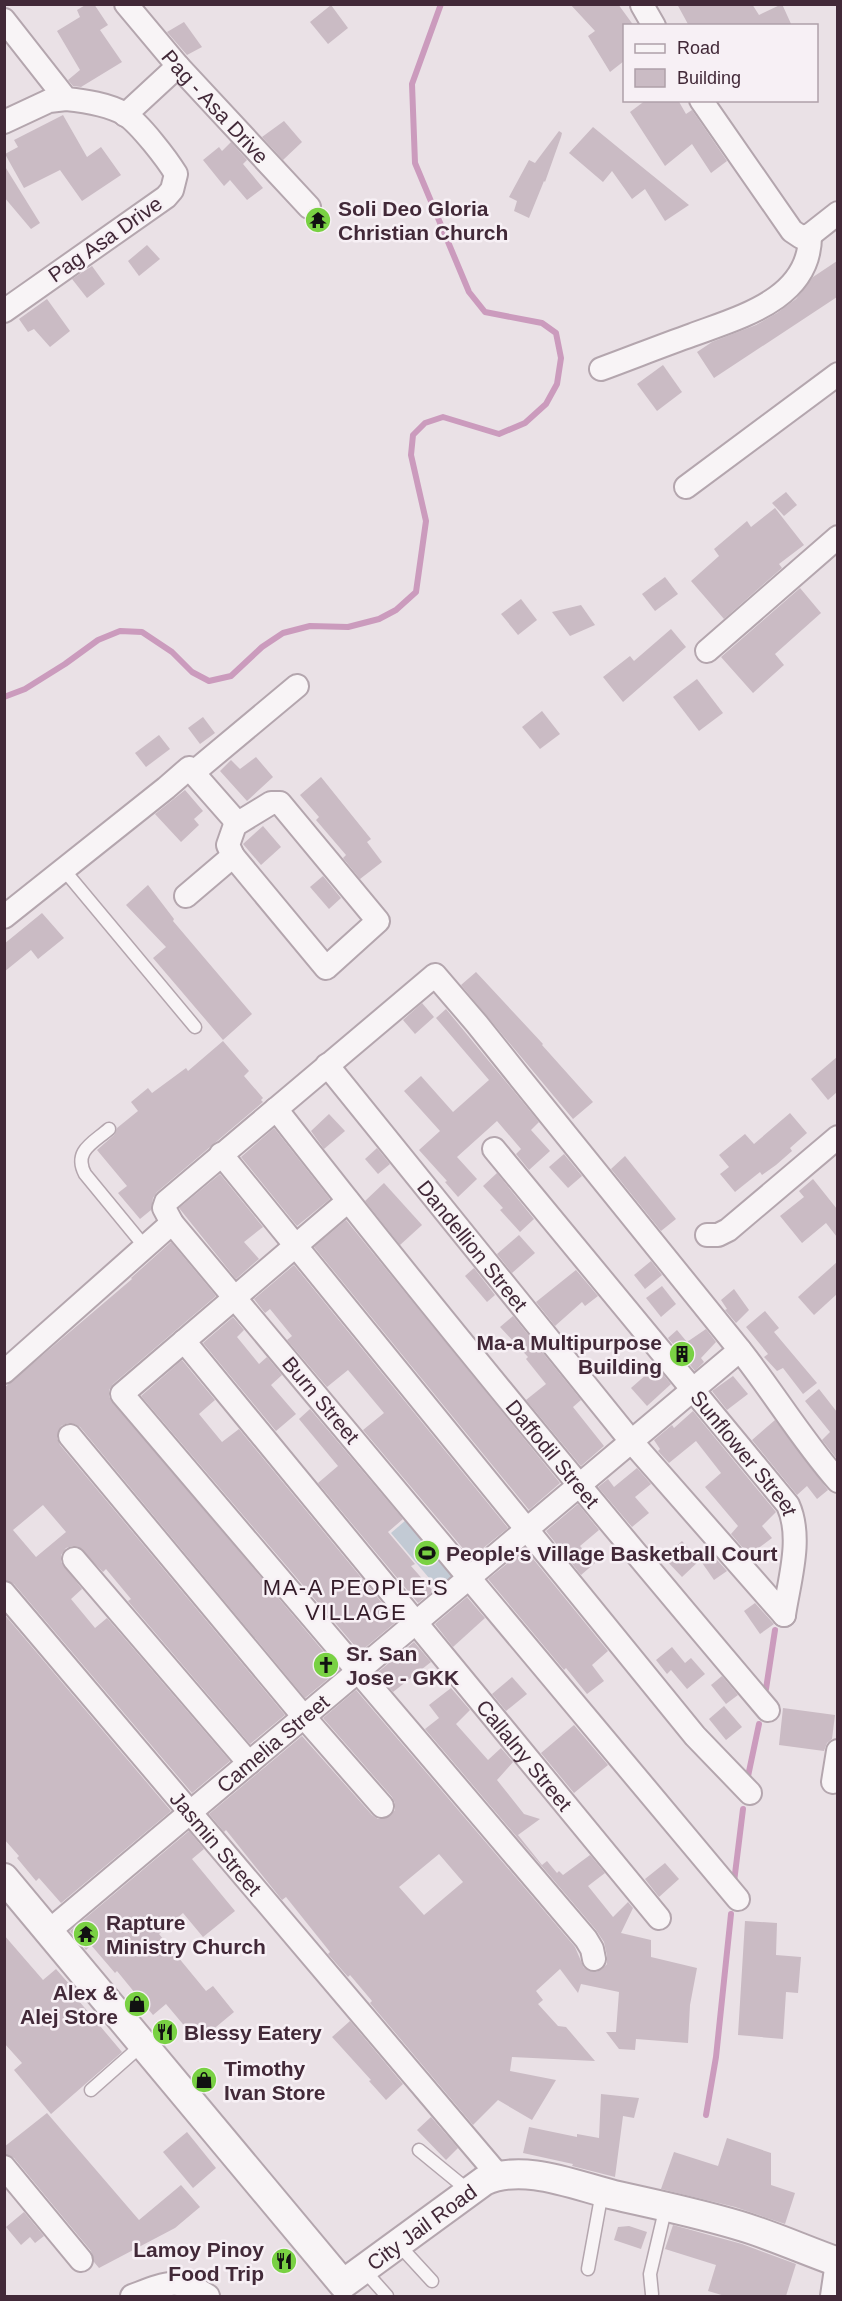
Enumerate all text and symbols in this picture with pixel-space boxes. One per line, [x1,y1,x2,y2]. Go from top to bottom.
legend [623,24,818,102]
text: Road [677,38,720,58]
street label: Pag - Asa Drive [158,45,274,168]
text: Building [677,68,741,88]
street label: Pag Asa Drive [44,191,166,287]
place label: Soli Deo Gloria Christian Church [338,197,508,244]
temple icon: Soli Deo Gloria Christian Church [303,205,333,235]
street label: Dandellion Street [413,1175,533,1315]
place label: Ma-a Multipurpose Building [476,1331,662,1378]
building icon: Ma-a Multipurpose Building [667,1339,697,1369]
street label: Burn Street [278,1352,364,1448]
street label: Sunflower Street [687,1386,802,1518]
street label: Daffodil Street [502,1395,604,1512]
sports icon: People's Village Basketball Court [412,1538,442,1568]
place label: People's Village Basketball Court [446,1542,777,1565]
district label: MA-A PEOPLE'S VILLAGE [263,1575,449,1625]
place label: Sr. San Jose - GKK [346,1642,459,1689]
church icon: Sr. San Jose - GKK [311,1650,341,1680]
street label: Camelia Street [212,1689,333,1797]
street label: Callalny Street [472,1695,577,1815]
street label: Jasmin Street [166,1787,267,1900]
place label: Rapture Ministry Church [106,1911,266,1958]
temple icon: Rapture Ministry Church [71,1919,101,1949]
place label: Alex & Alej Store [20,1981,118,2028]
shop icon: Alex & Alej Store [122,1989,152,2019]
restaurant icon: Blessy Eatery [150,2017,180,2047]
place label: Blessy Eatery [184,2021,322,2044]
place label: Timothy Ivan Store [224,2057,326,2104]
shop icon: Timothy Ivan Store [189,2065,219,2095]
street label: City Jail Road [362,2179,481,2274]
place label: Lamoy Pinoy Food Trip [133,2238,264,2285]
restaurant icon: Lamoy Pinoy Food Trip [269,2246,299,2276]

